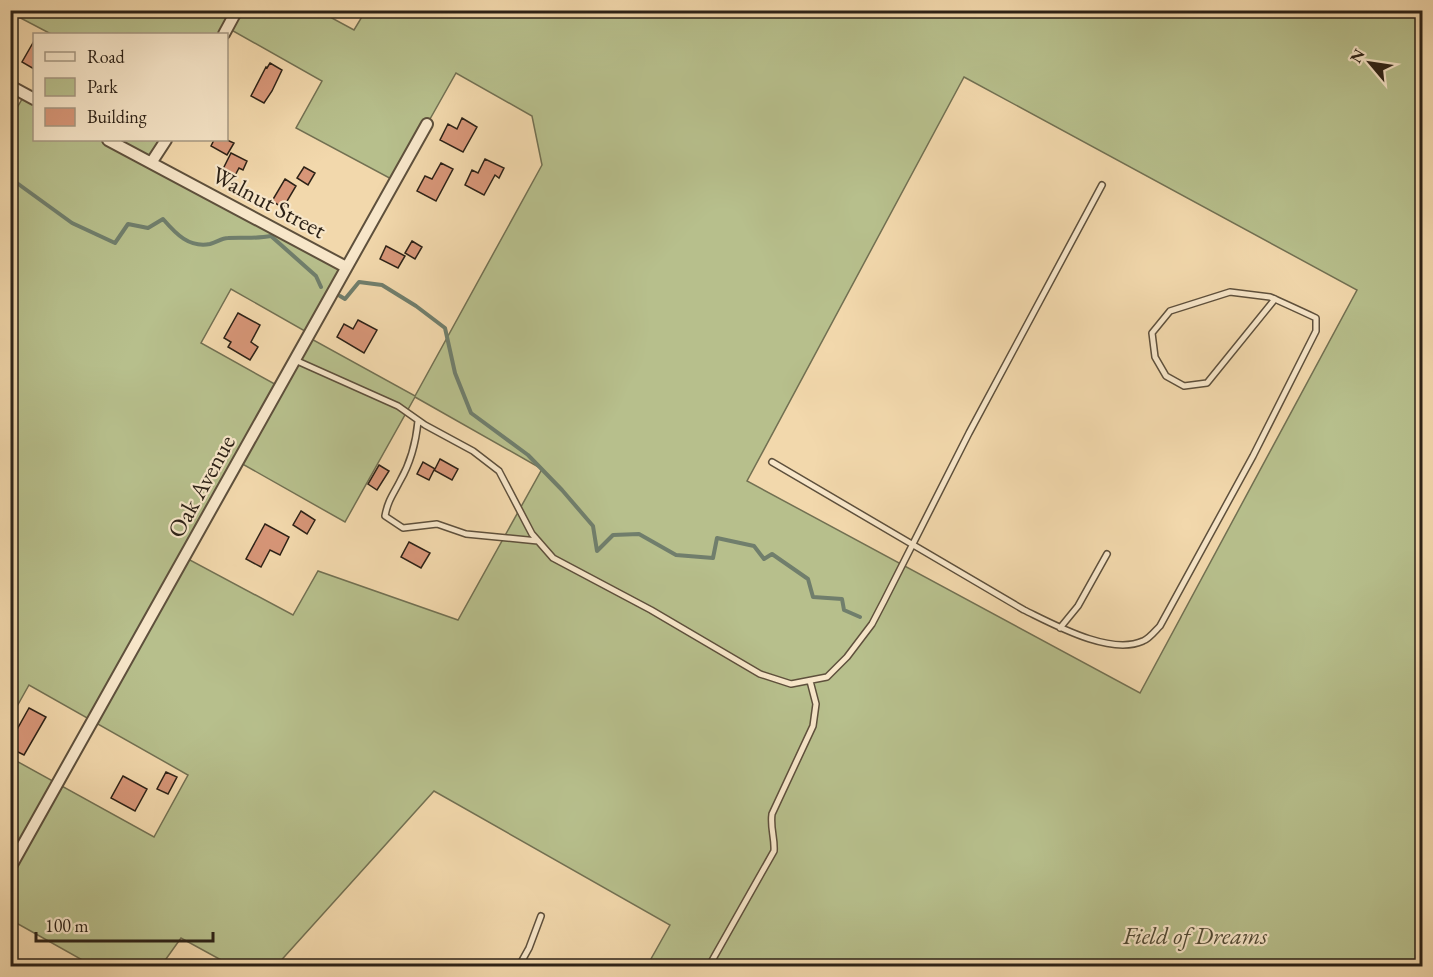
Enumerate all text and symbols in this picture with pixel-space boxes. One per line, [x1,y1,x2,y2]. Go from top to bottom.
legend [33,33,228,141]
north arrow [1340,33,1400,93]
text: Road [87,45,126,68]
text: N [1345,45,1370,67]
text: Park [87,75,118,98]
text: Building [87,105,147,128]
street label: Walnut Street [206,159,332,245]
street label: Oak Avenue [160,429,242,543]
scale bar [36,905,213,943]
text: 100 m [45,914,89,937]
park label: Field of Dreams [1122,920,1267,951]

